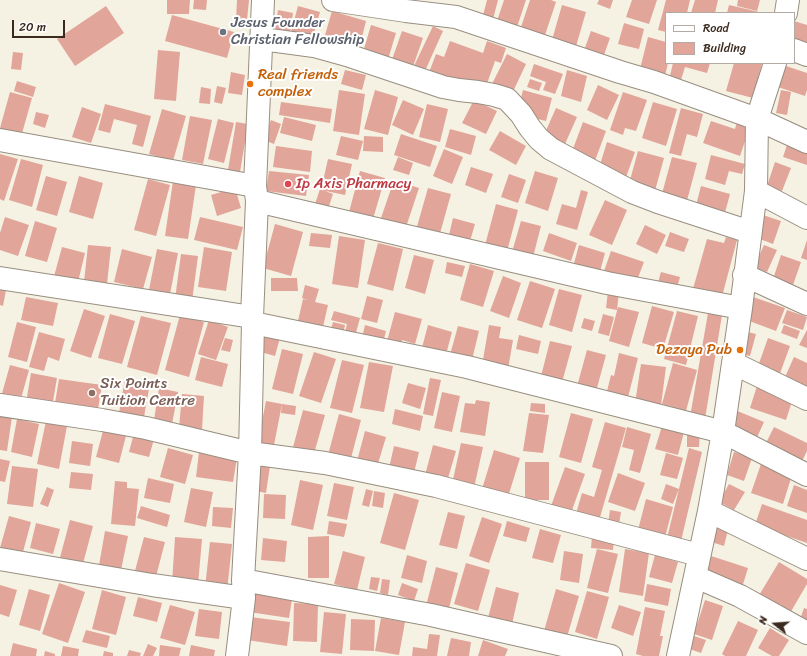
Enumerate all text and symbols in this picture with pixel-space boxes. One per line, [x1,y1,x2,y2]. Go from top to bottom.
scale bar [14,12,67,38]
legend [665,12,795,64]
place label: Jesus Founder Christian Fellowship [231,14,364,49]
text: 20 m [19,16,46,38]
text: Road [703,17,729,39]
marker: Jesus Founder Christian Fellowship [218,27,228,37]
text: Building [703,37,746,59]
place label: Real friends complex [258,66,338,101]
marker: Real friends complex [245,79,255,89]
place label: Ip Axis Pharmacy [296,175,411,193]
marker: Ip Axis Pharmacy [283,179,293,189]
place label: Dezaya Pub [656,341,732,359]
marker: Dezaya Pub [735,345,745,355]
place label: Six Points Tuition Centre [100,375,195,410]
marker: Six Points Tuition Centre [87,388,97,398]
north arrow [755,604,795,644]
text: N [753,614,773,627]

